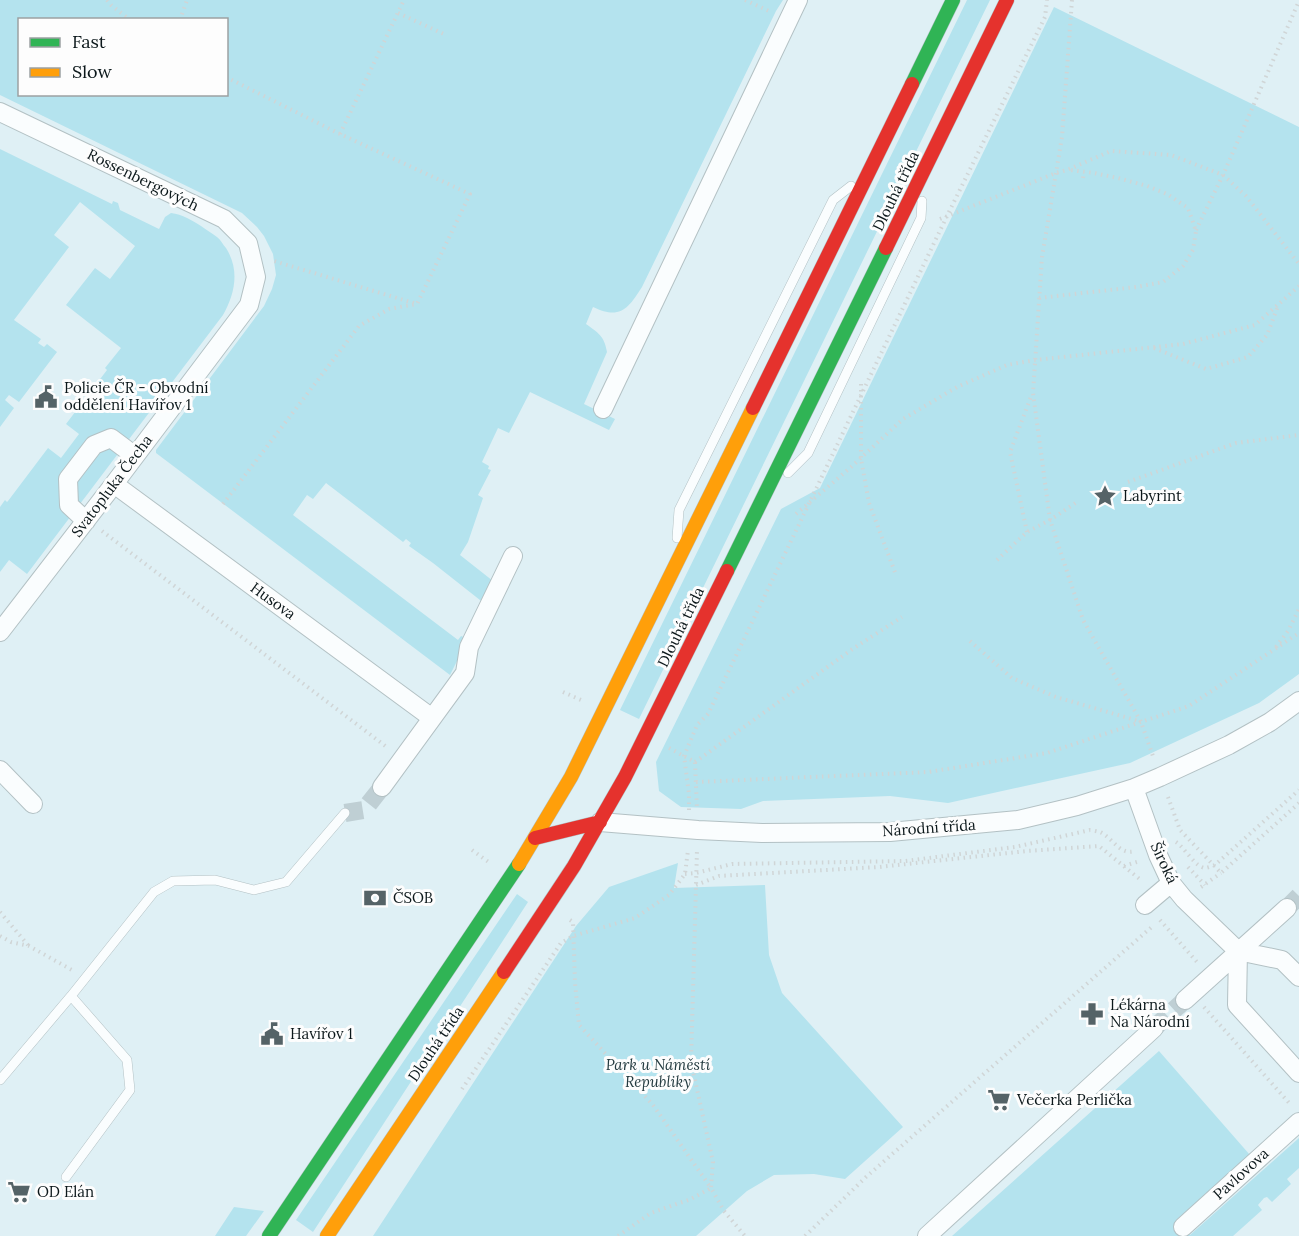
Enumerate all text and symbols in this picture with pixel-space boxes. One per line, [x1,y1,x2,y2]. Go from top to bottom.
legend [18,18,228,96]
text: Fast [72,30,106,53]
text: Slow [72,60,112,83]
street label: Rossenbergových [84,144,202,215]
street label: Dlouhá třída [868,147,923,234]
place label: Policie ČR - Obvodní oddělení Havířov 1 [64,378,209,414]
public building icon: Policie ČR - Obvodní oddělení Havířov 1 [33,384,59,410]
street label: Svatopluka Čecha [67,431,156,541]
place icon: Labyrint [1092,483,1118,509]
place label: Labyrint [1123,486,1182,505]
street label: Husova [247,578,300,623]
street label: Dlouhá třída [653,583,708,670]
street label: Národní třída [882,815,977,840]
street label: Široká [1147,839,1182,887]
bank icon: ČSOB [362,885,388,911]
place label: ČSOB [393,888,433,907]
place label: Lékárna Na Národní [1110,995,1190,1031]
pharmacy icon: Lékárna Na Národní [1079,1001,1105,1027]
street label: Dlouhá třída [403,1002,468,1085]
public building icon: Havířov 1 [259,1021,285,1047]
place label: Havířov 1 [290,1024,353,1043]
park label: Park u Náměstí Republiky [606,1055,710,1091]
supermarket icon: Večerka Perlička [986,1087,1012,1113]
place label: Večerka Perlička [1016,1090,1132,1109]
street label: Pavlovova [1209,1144,1273,1204]
supermarket icon: OD Elán [6,1179,32,1205]
place label: OD Elán [37,1182,94,1201]

